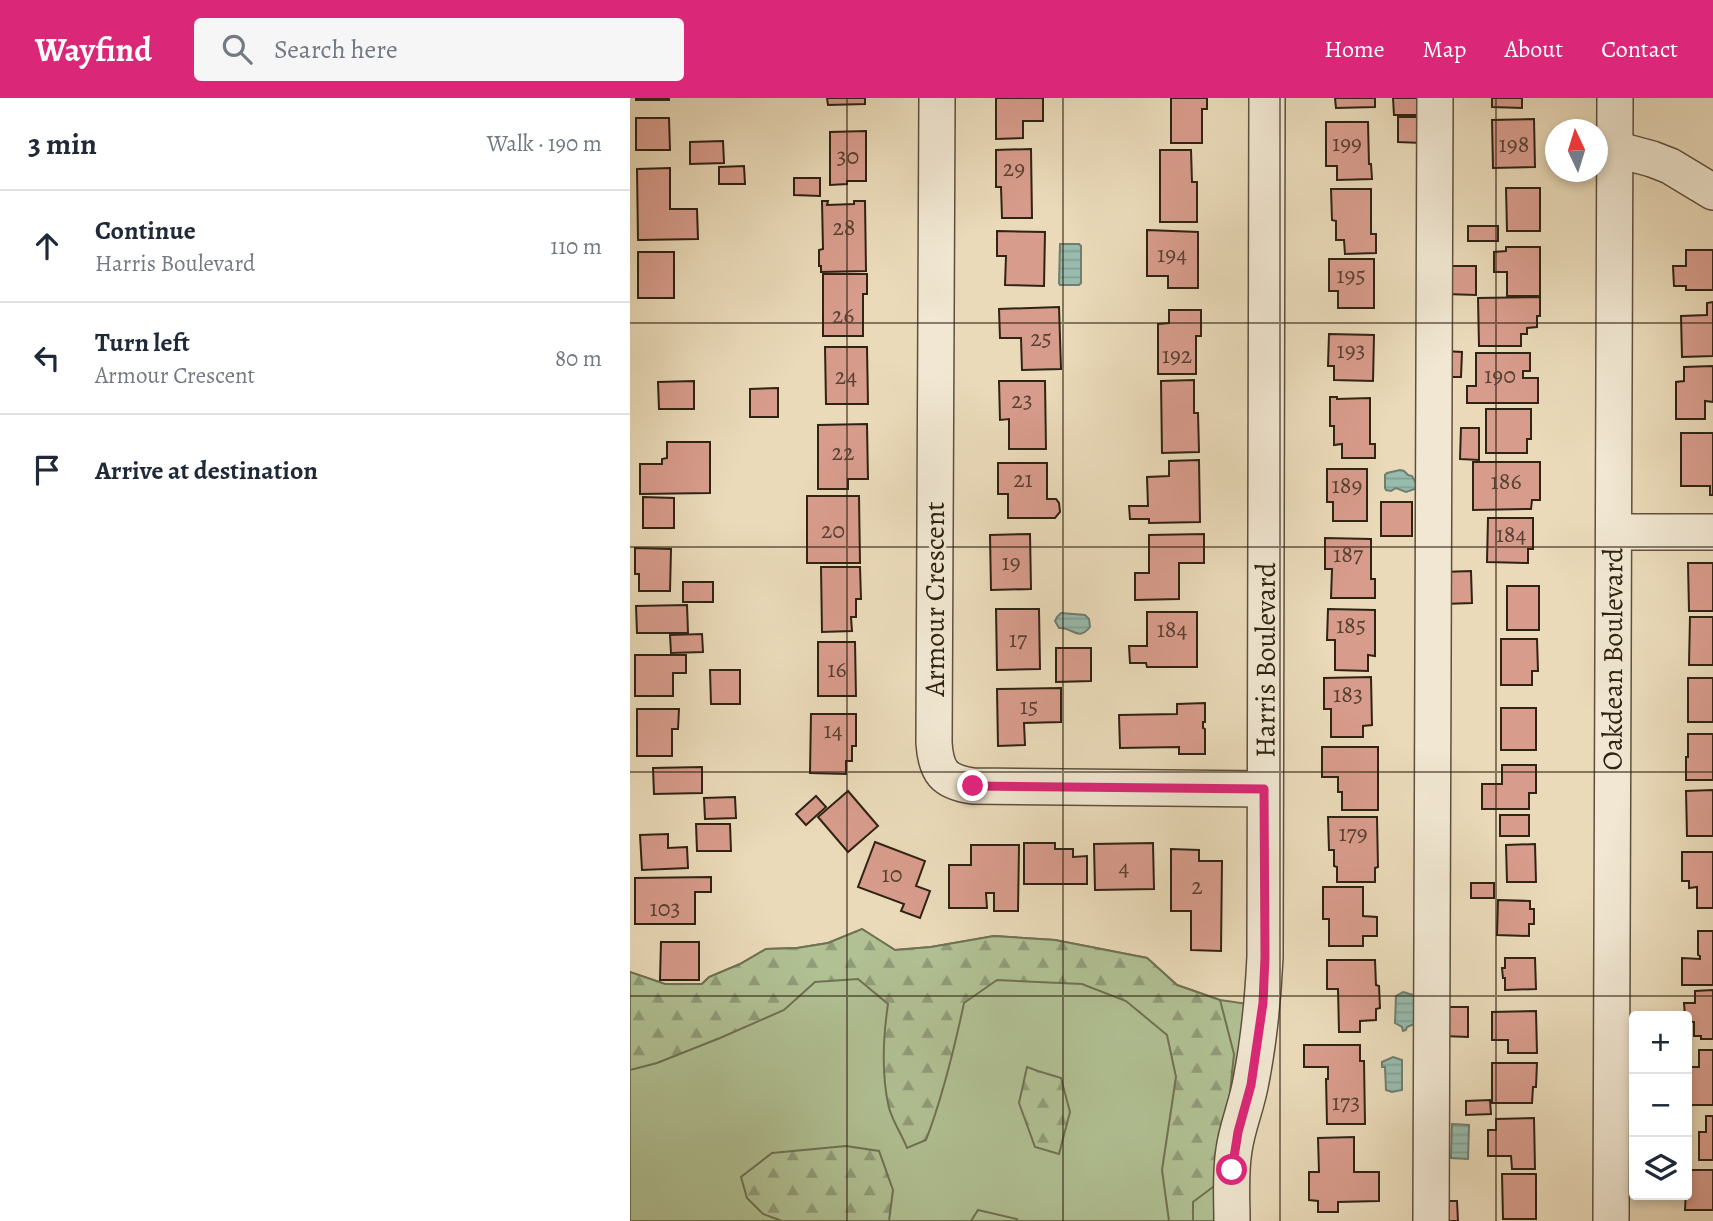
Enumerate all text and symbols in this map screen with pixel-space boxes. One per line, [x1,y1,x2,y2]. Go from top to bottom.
search box [194,18,684,81]
text: Wayfind [35,27,152,72]
icon: search [218,30,256,68]
text: Search here [274,32,398,67]
text: Home [1324,33,1385,65]
text: Map [1423,33,1467,65]
text: About [1505,33,1563,65]
text: Contact [1601,33,1678,65]
north arrow [1545,119,1608,182]
text: 3 min [28,124,97,164]
house number: 199 [1332,127,1362,159]
text: Walk · 190 m [487,128,602,159]
house number: 198 [1499,128,1529,160]
house number: 30 [837,140,859,172]
house number: 29 [1003,152,1025,184]
house number: 28 [832,211,856,243]
text: Continue [95,213,196,248]
icon: ahead [28,227,66,265]
text: 110 m [550,231,602,262]
house number: 194 [1157,238,1187,270]
text: Harris Boulevard [95,248,255,279]
house number: 195 [1336,259,1366,291]
house number: 26 [832,299,854,331]
house number: 25 [1030,322,1052,354]
text: Turn left [95,325,190,360]
house number: 193 [1336,334,1366,366]
icon: left [28,339,66,377]
house number: 192 [1162,339,1192,371]
text: 80 m [555,343,602,374]
house number: 190 [1484,359,1516,391]
text: Armour Crescent [95,360,255,391]
house number: 24 [835,360,857,392]
house number: 23 [1011,384,1033,416]
house number: 22 [832,436,854,468]
icon: arrive [28,451,66,489]
text: Arrive at destination [95,453,318,488]
house number: 21 [1013,463,1033,495]
house number: 186 [1491,465,1521,497]
house number: 189 [1332,469,1362,501]
street label: Armour Crescent [916,502,954,697]
house number: 20 [821,514,845,546]
house number: 184 [1496,518,1526,550]
house number: 187 [1333,538,1364,570]
house number: 19 [1001,546,1021,578]
street label: Oakdean Boulevard [1594,547,1632,771]
street label: Harris Boulevard [1246,561,1285,758]
house number: 185 [1336,609,1366,641]
house number: 184 [1157,613,1187,645]
house number: 17 [1009,623,1028,655]
house number: 16 [827,653,847,685]
house number: 183 [1333,678,1363,710]
house number: 15 [1020,690,1038,722]
house number: 14 [823,714,843,746]
route end [957,770,988,801]
house number: 179 [1338,817,1368,849]
house number: 4 [1119,851,1130,883]
house number: 10 [882,858,903,890]
house number: 2 [1191,870,1203,902]
house number: 103 [650,892,680,924]
map controls [1629,1011,1692,1200]
button: + [1629,1011,1692,1074]
button: − [1629,1074,1692,1137]
house number: 173 [1332,1086,1360,1118]
button: layers [1629,1137,1692,1200]
route start [1216,1154,1247,1185]

